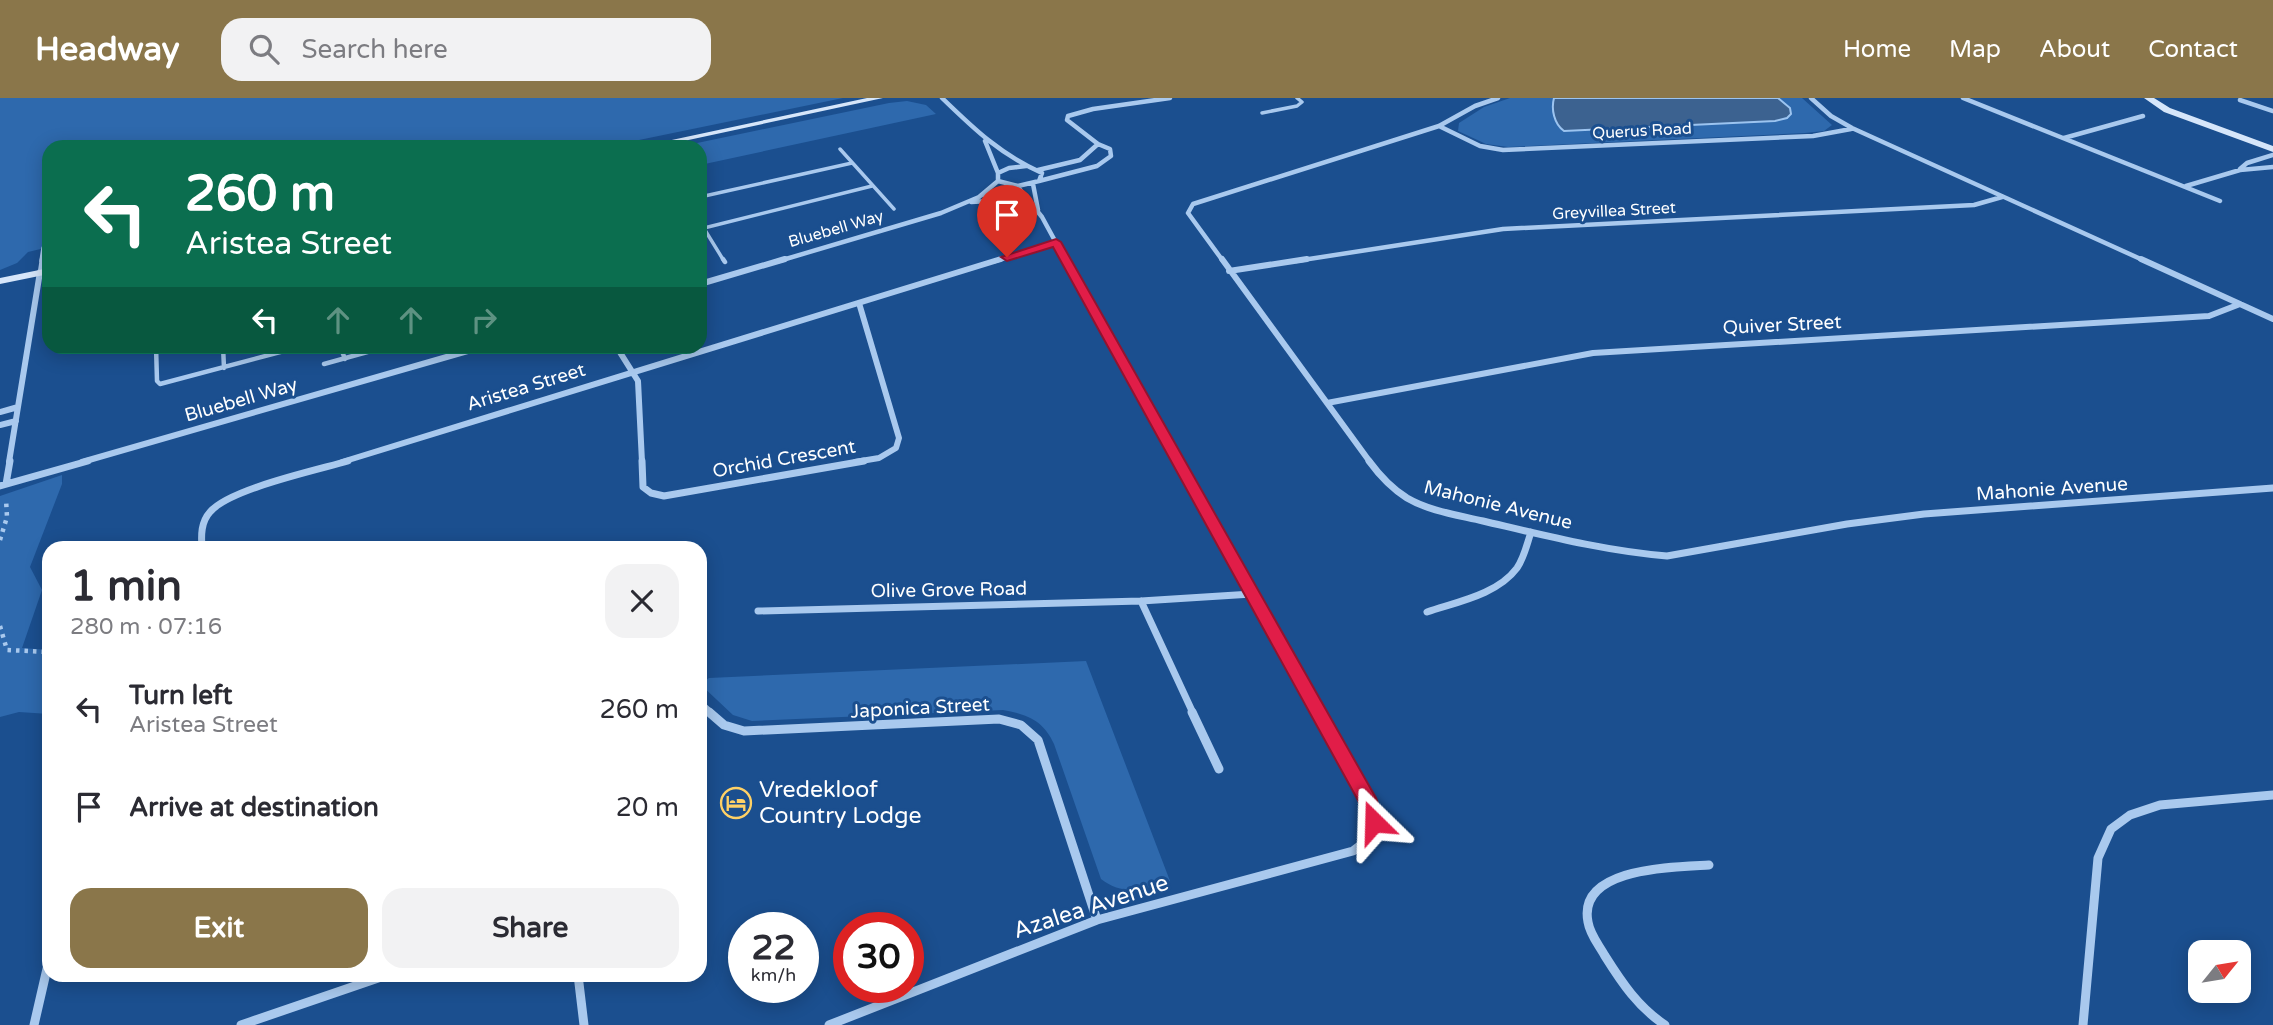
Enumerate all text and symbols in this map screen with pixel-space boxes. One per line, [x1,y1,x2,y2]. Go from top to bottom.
search box [221,18,711,81]
text: Headway [35,30,179,69]
icon: search [245,30,283,68]
text: Search here [301,34,448,65]
text: Home [1843,35,1911,64]
text: Map [1949,35,2001,64]
text: About [2039,35,2110,64]
text: Contact [2148,35,2238,64]
street label: Querus Road [1592,118,1692,144]
text: 260 m [185,165,335,224]
icon: left [70,168,161,259]
pin [977,185,1037,257]
icon: arrive [988,196,1026,234]
street label: Greyvillea Street [1552,198,1676,224]
street label: Bluebell Way [786,206,886,252]
text: Aristea Street [185,225,392,263]
icon: left [246,301,284,339]
icon: ahead [319,301,357,339]
icon: ahead [392,301,430,339]
icon: right [465,301,503,339]
street label: Quiver Street [1722,311,1842,339]
street label: Aristea Street [464,359,588,415]
street label: Bluebell Way [182,373,300,427]
street label: Orchid Crescent [711,436,857,482]
street label: Mahonie Avenue [1975,473,2129,505]
street label: Mahonie Avenue [1422,476,1574,534]
text: 1 min [70,561,182,612]
button: close [605,564,679,638]
street label: Olive Grove Road [871,578,1027,602]
text: 280 m · 07:16 [70,613,222,641]
text: Turn left [129,680,232,711]
icon: left [70,690,108,728]
street label: Japonica Street [850,693,990,723]
text: 260 m [599,694,679,725]
text: Aristea Street [129,711,278,739]
place label: Vredekloof Country Lodge [759,776,922,830]
position arrow [1337,785,1411,859]
hotel icon: Vredekloof Country Lodge [719,786,753,820]
icon: arrive [70,788,108,826]
text: Arrive at destination [129,792,379,823]
text: 20 m [616,792,679,823]
street label: Azalea Avenue [1010,869,1172,945]
button: Exit [70,888,368,968]
button: Share [382,888,679,968]
speed limit sign: 30 [833,912,924,1003]
text: 22 [752,927,795,969]
north arrow [2188,940,2250,1003]
map controls [2188,940,2251,1003]
text: km/h [751,964,796,986]

